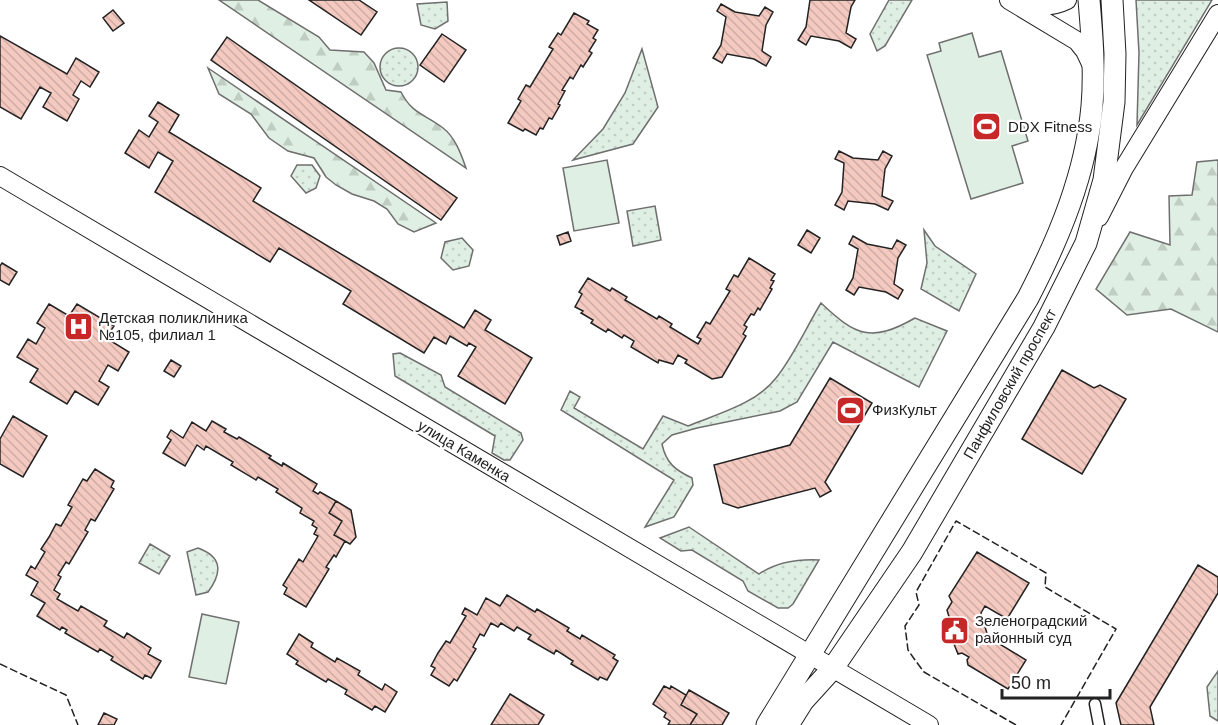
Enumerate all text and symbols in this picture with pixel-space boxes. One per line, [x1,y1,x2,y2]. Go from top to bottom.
sports icon: DDX Fitness [971,111,1003,143]
place label: DDX Fitness [1008,118,1092,135]
street label: Панфиловский проспект [960,306,1060,462]
place label: Детская поликлиника №105, филиал 1 [99,309,248,343]
hospital icon: Детская поликлиника №105, филиал 1 [62,311,94,343]
sports icon: ФизКульт [835,394,867,426]
place label: ФизКульт [872,401,937,418]
street label: улица Каменка [415,416,514,485]
place label: Зеленоградский районный суд [975,612,1087,646]
public building icon: Зеленоградский районный суд [938,614,970,646]
scale bar [1002,662,1110,700]
text: 50 m [1011,673,1051,693]

